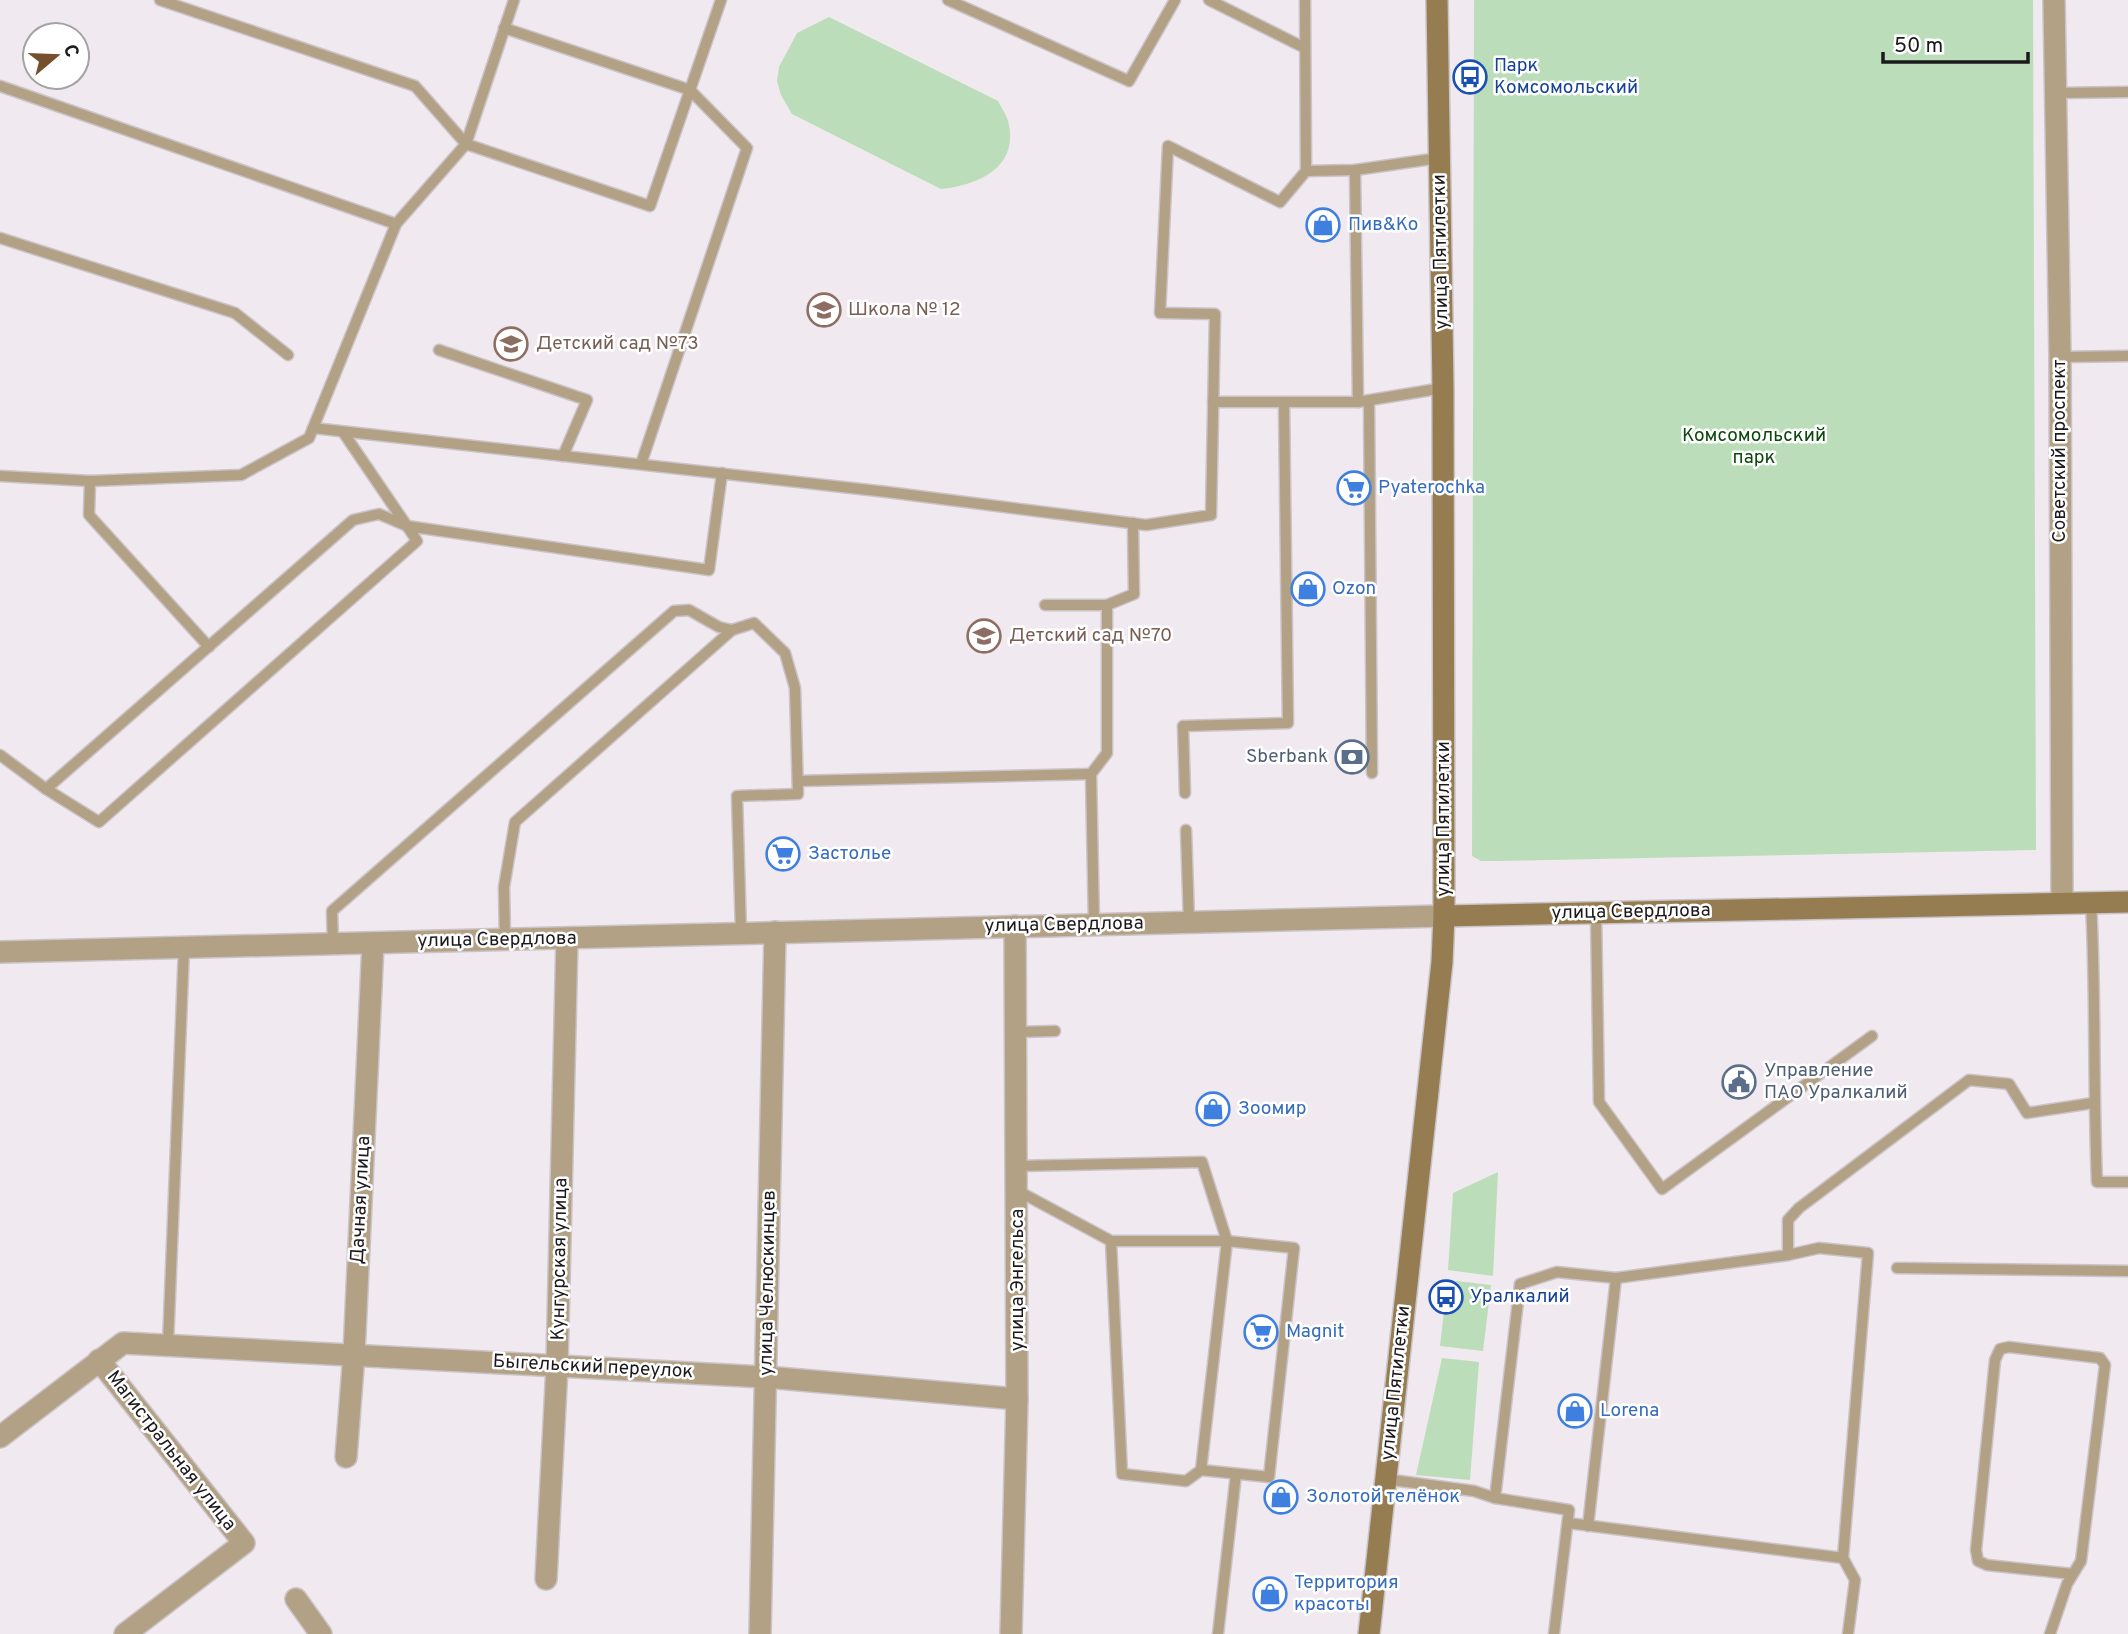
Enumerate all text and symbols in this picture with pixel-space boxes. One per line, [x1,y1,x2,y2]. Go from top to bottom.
north arrow [21,21,91,91]
scale bar [1883,21,2028,65]
text: 50 m [1894,33,1943,60]
text: С [57,41,84,61]
place label: Парк Комсомольский [1494,54,1638,100]
bus stop icon: Парк Комсомольский [1451,58,1489,96]
street label: улица Пятилетки [1428,174,1454,330]
shop icon: Пив&Ко [1304,206,1342,244]
place label: Пив&Ко [1348,213,1418,237]
school or university icon: Школа № 12 [805,291,843,329]
place label: Школа № 12 [848,298,961,322]
school or university icon: Детский сад №73 [492,325,530,363]
place label: Детский сад №73 [536,332,699,356]
street label: Советский проспект [2048,359,2072,543]
park label: Комсомольский парк [1682,424,1826,470]
supermarket icon: Pyaterochka [1335,469,1373,507]
place label: Pyaterochka [1378,476,1485,500]
shop icon: Ozon [1289,570,1327,608]
place label: Ozon [1332,577,1376,601]
school or university icon: Детский сад №70 [965,617,1003,655]
place label: Детский сад №70 [1009,624,1172,648]
bank icon: Sberbank [1333,738,1371,776]
street label: улица Пятилетки [1432,741,1456,897]
place label: Sberbank [1246,745,1328,769]
supermarket icon: Застолье [764,835,802,873]
place label: Застолье [808,842,891,866]
street label: улица Свердлова [1551,899,1711,925]
street label: улица Свердлова [984,912,1144,938]
street label: улица Свердлова [417,927,577,953]
place label: Управление ПАО Уралкалий [1764,1059,1908,1105]
public building icon: Управление ПАО Уралкалий [1720,1063,1758,1101]
shop icon: Зоомир [1194,1090,1232,1128]
place label: Зоомир [1238,1097,1306,1121]
street label: Дачная улица [346,1135,376,1265]
street label: Кунгурская улица [547,1177,573,1341]
street label: улица Челюскинцев [754,1190,782,1376]
street label: улица Энгельса [1006,1209,1030,1351]
bus stop icon: Уралкалий [1427,1278,1465,1316]
place label: Уралкалий [1470,1285,1570,1309]
street label: улица Пятилетки [1376,1304,1416,1462]
supermarket icon: Magnit [1242,1313,1280,1351]
place label: Magnit [1286,1320,1345,1344]
street label: Быгельский переулок [492,1350,694,1384]
street label: Магистральная улица [101,1366,241,1536]
shop icon: Lorena [1556,1392,1594,1430]
place label: Lorena [1600,1399,1659,1423]
shop icon: Золотой телёнок [1262,1478,1300,1516]
place label: Золотой телёнок [1306,1485,1460,1509]
place label: Территория красоты [1294,1571,1399,1617]
shop icon: Территория красоты [1251,1575,1289,1613]

